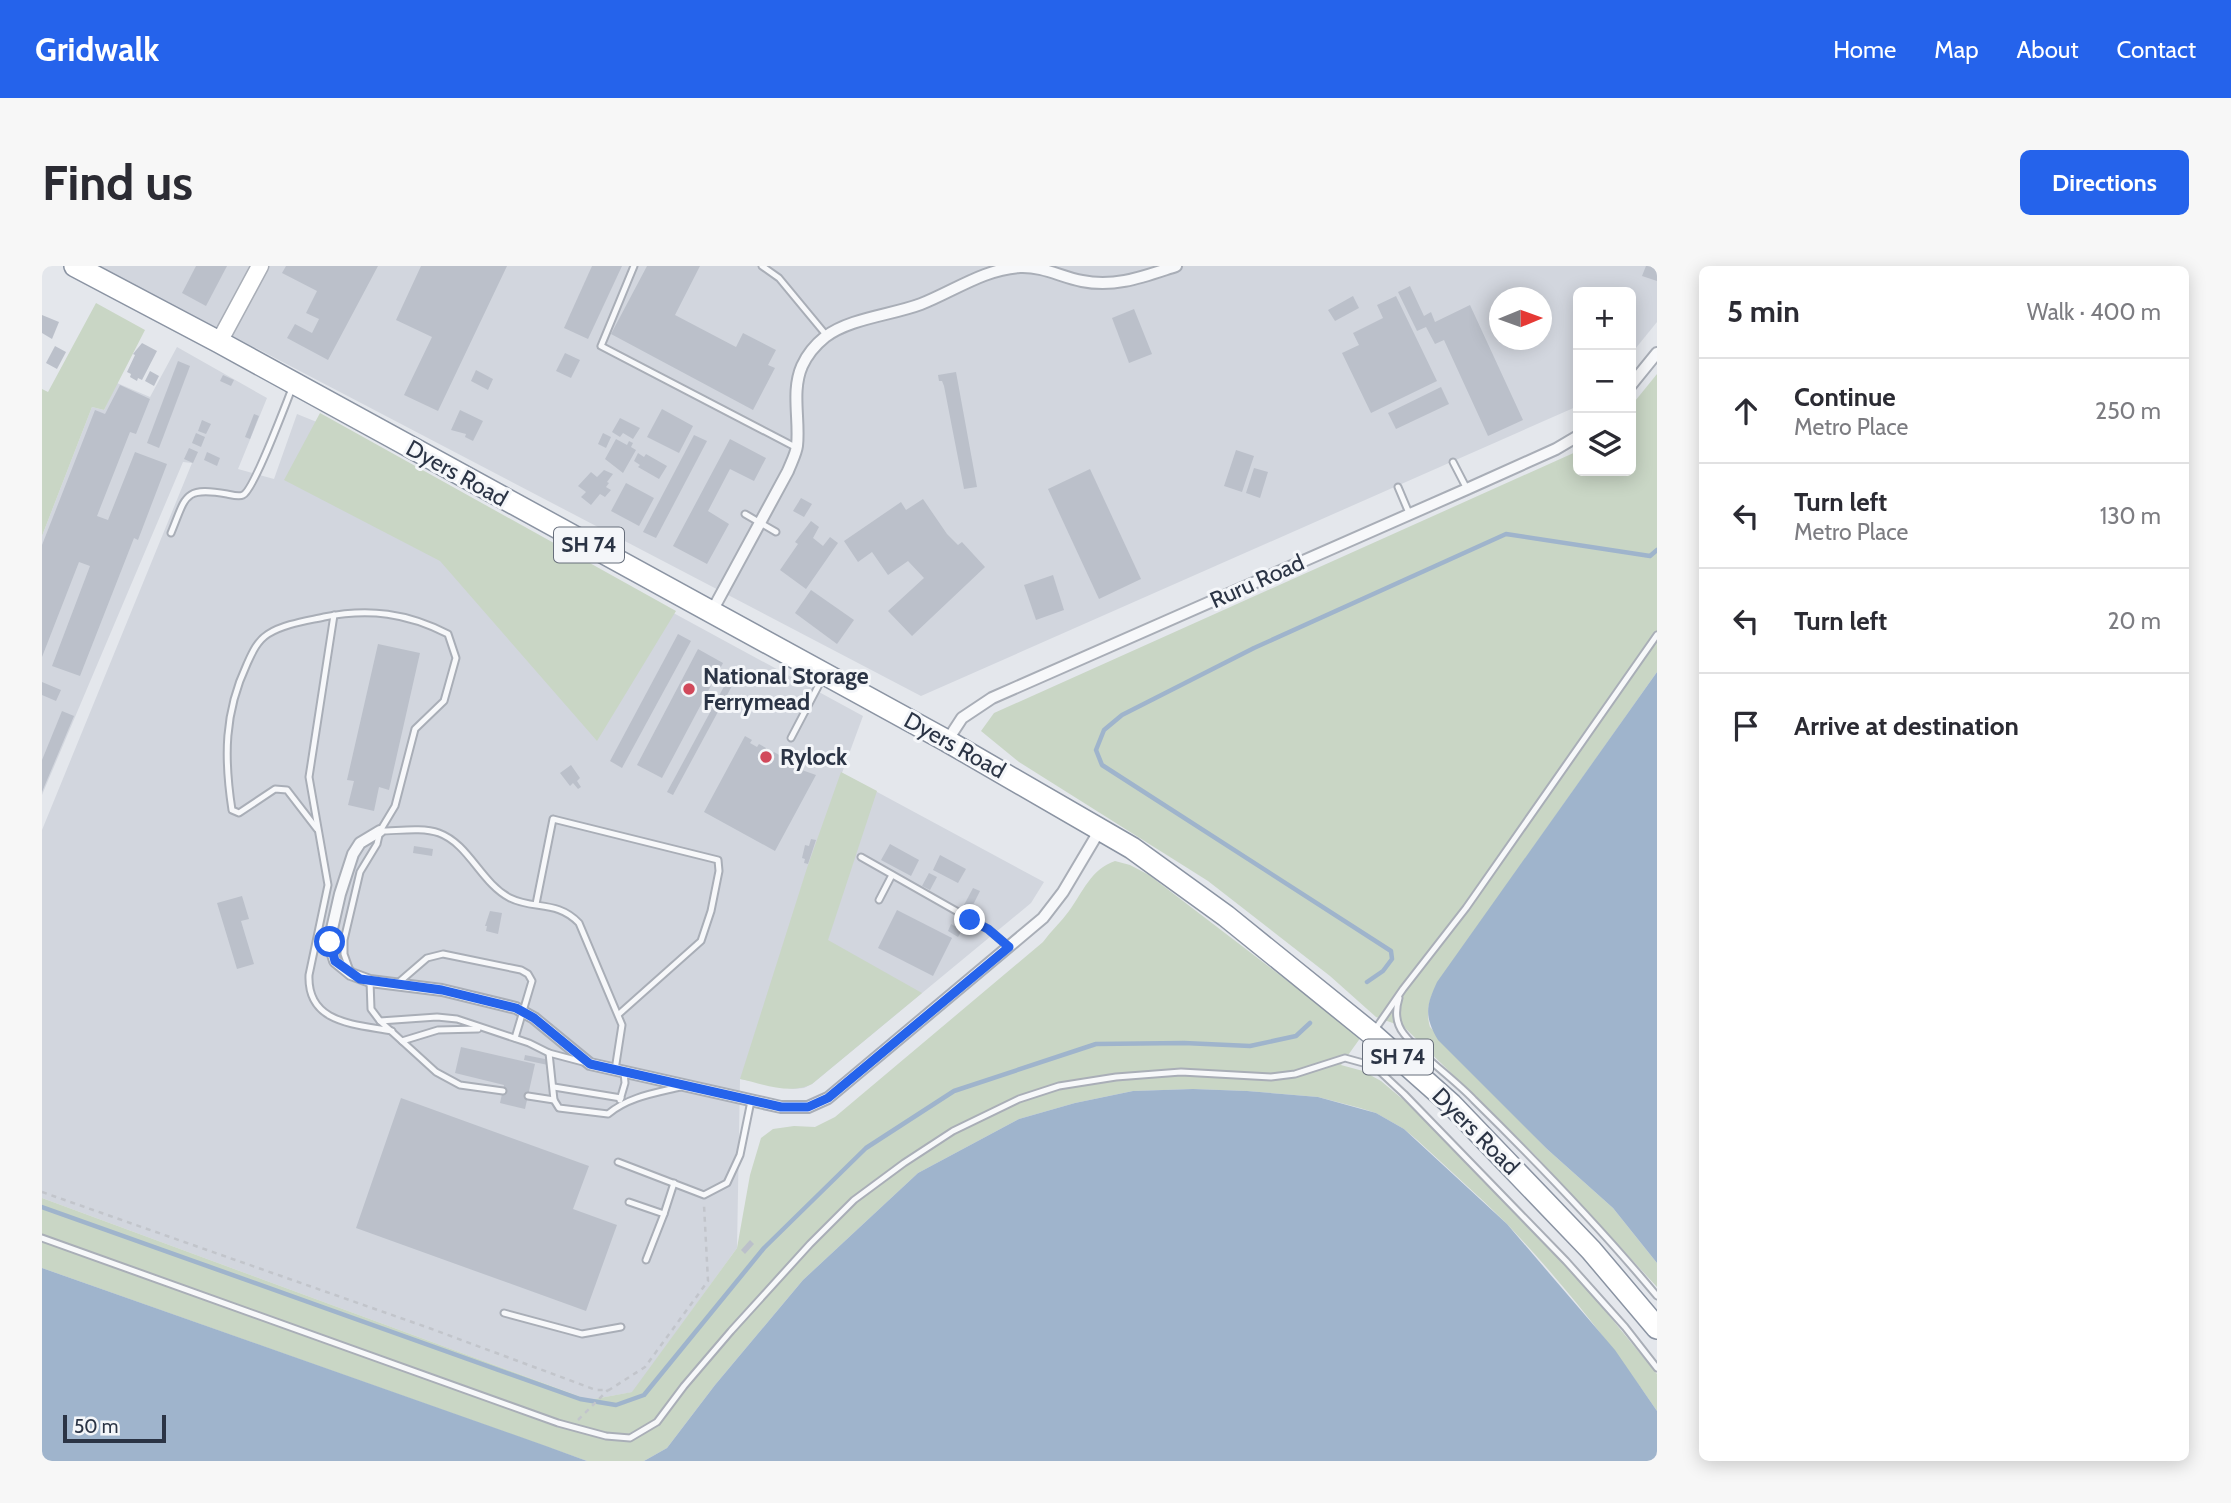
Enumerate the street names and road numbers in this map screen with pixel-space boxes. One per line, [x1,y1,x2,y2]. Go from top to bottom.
street label: Dyers Road [401,434,513,512]
road number: SH 74 [554,528,624,562]
street label: Ruru Road [1206,548,1308,614]
street label: Dyers Road [899,706,1011,784]
road number: SH 74 [1363,1040,1433,1074]
street label: Dyers Road [1427,1082,1525,1180]

